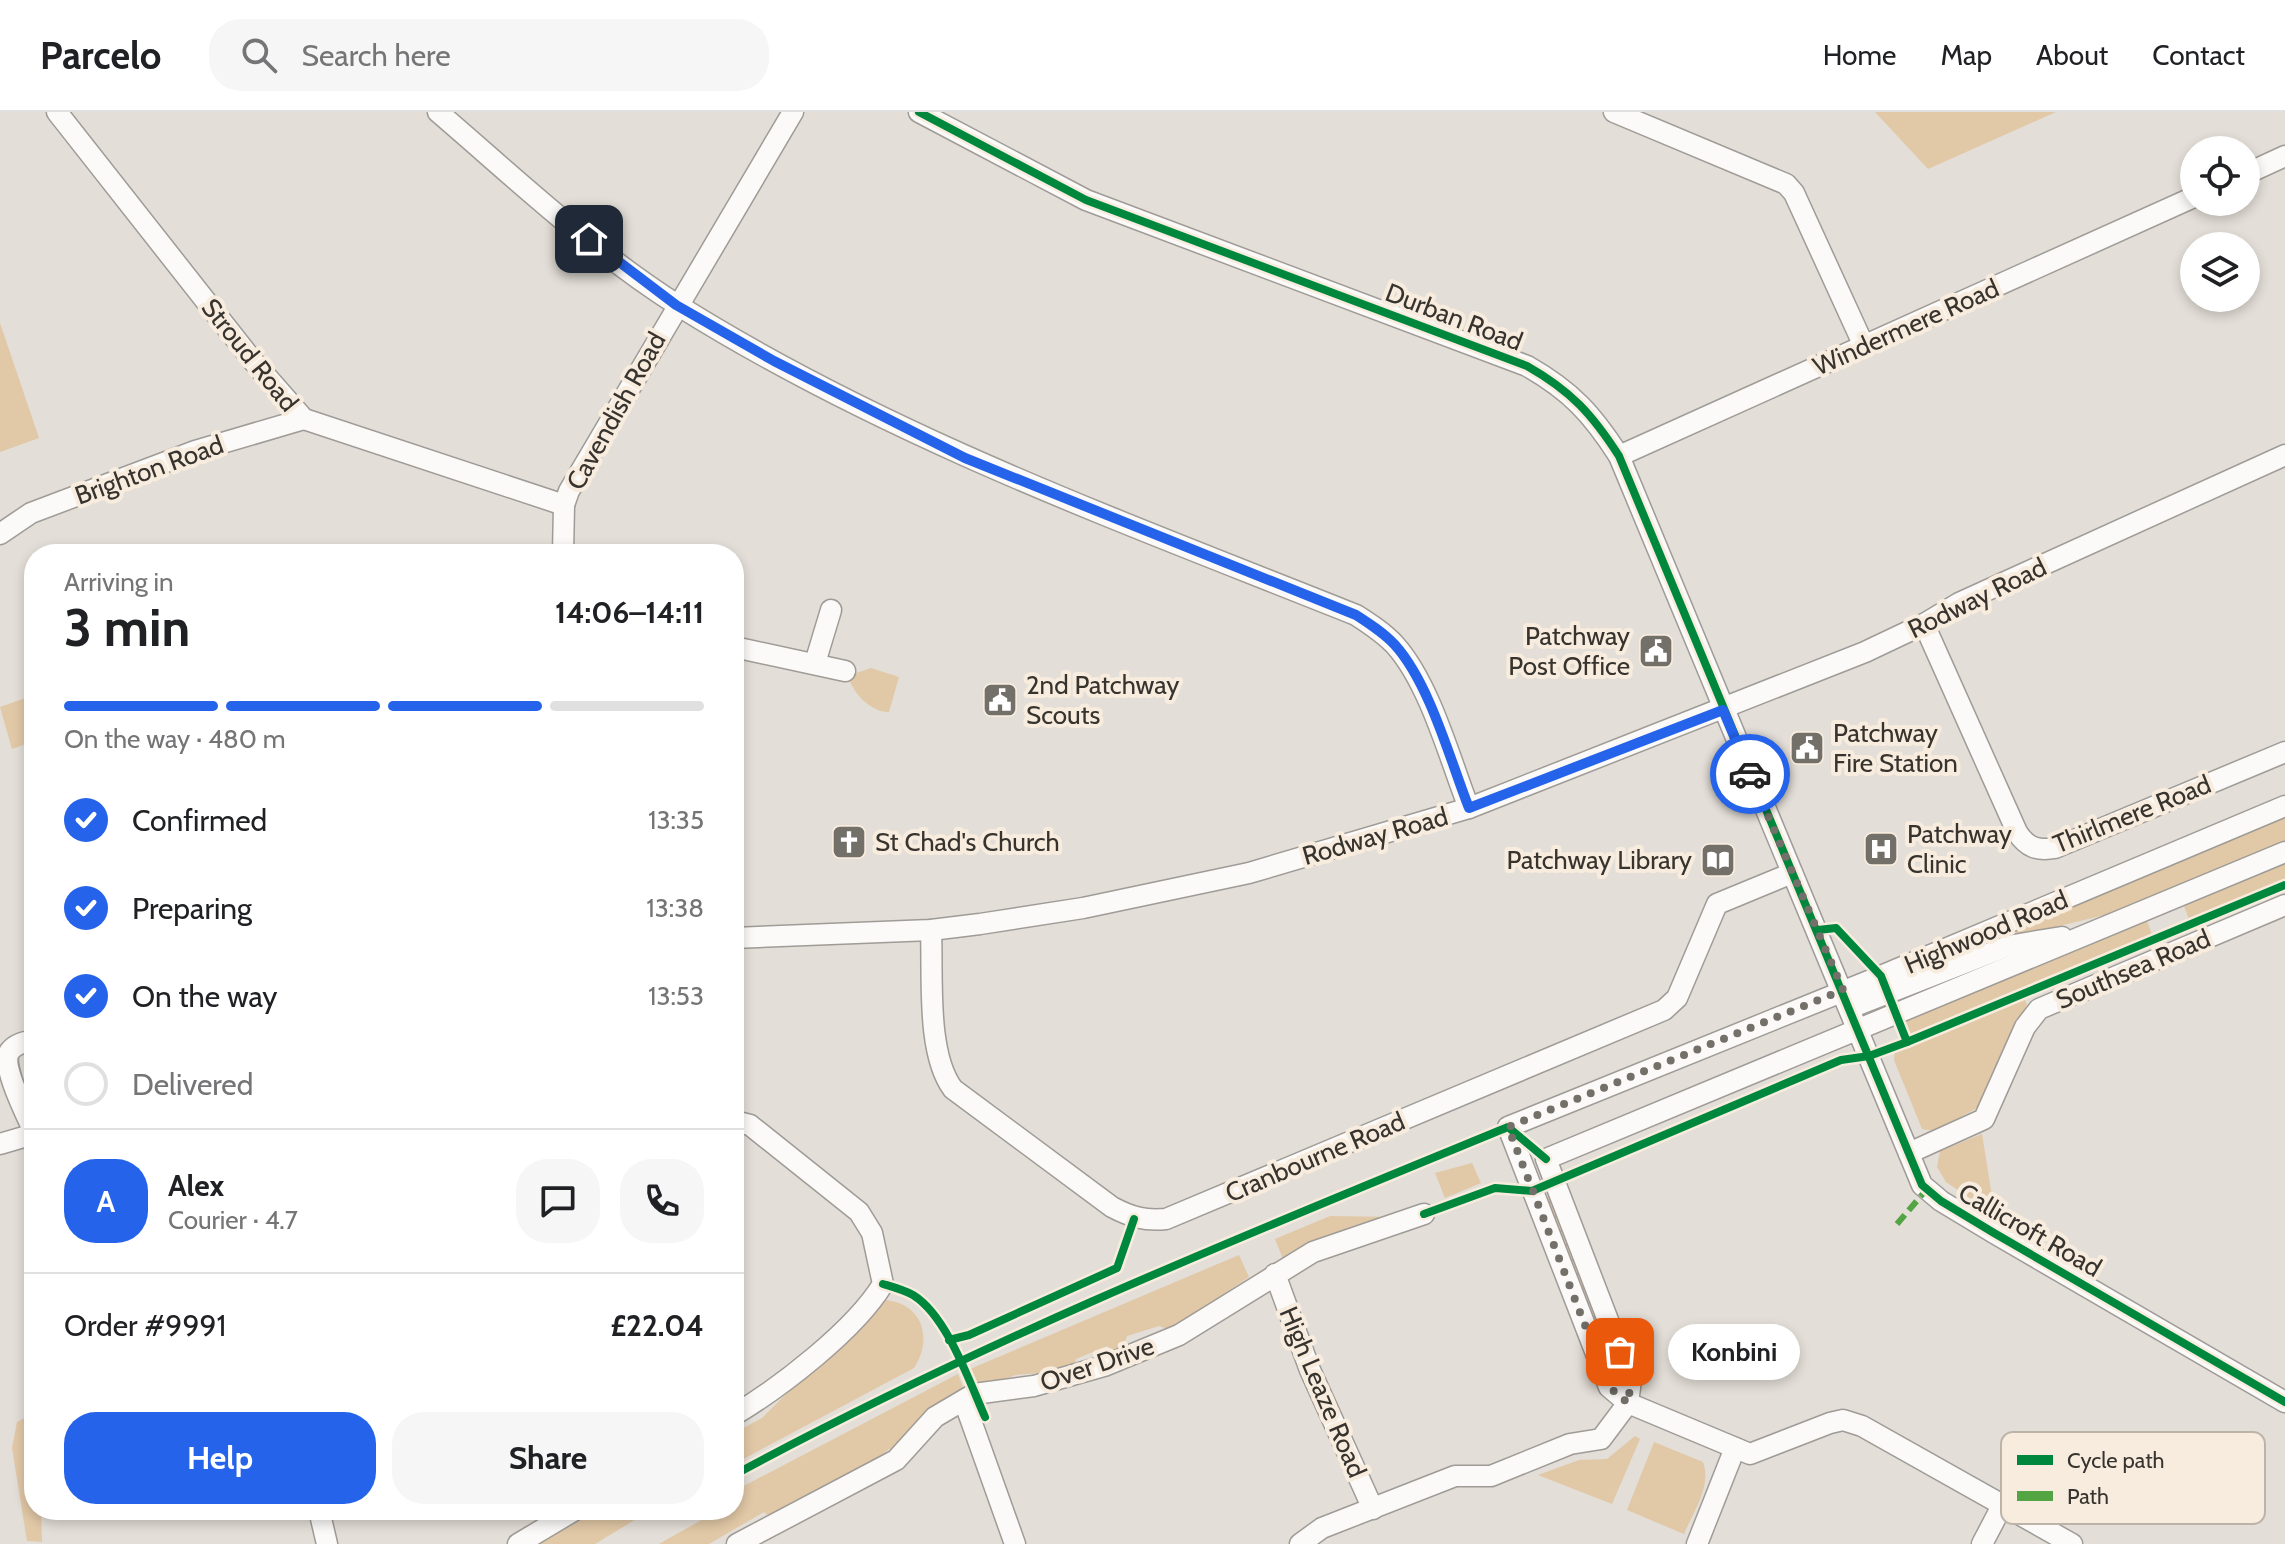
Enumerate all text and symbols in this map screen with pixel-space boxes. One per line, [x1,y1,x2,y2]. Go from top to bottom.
search box [209,19,769,91]
text: Parcelo [40,32,161,79]
icon: search [237,33,281,77]
text: Search here [301,37,451,74]
text: Home [1823,38,1896,72]
text: Map [1940,38,1992,72]
text: About [2036,38,2108,72]
text: Contact [2152,38,2245,72]
map controls [2180,136,2260,312]
button: locate [2180,136,2260,216]
pin [555,205,623,273]
icon: home [567,217,611,261]
button: layers [2180,232,2260,312]
street label: Windermere Road [1808,272,2004,382]
street label: Durban Road [1381,276,1527,358]
street label: Stroud Road [195,292,305,418]
street label: Cavendish Road [559,327,673,495]
street label: Brighton Road [70,428,228,512]
street label: Rodway Road [1903,551,2051,645]
text: Arriving in [64,566,174,598]
text: 14:06–14:11 [555,594,704,631]
text: 3 min [64,596,190,659]
place label: Patchway Post Office [1508,620,1630,682]
public building icon: Patchway Post Office [1637,632,1675,670]
place label: 2nd Patchway Scouts [1026,669,1179,731]
public building icon: 2nd Patchway Scouts [981,681,1019,719]
place label: Patchway Fire Station [1833,717,1958,779]
text: On the way · 480 m [64,723,286,755]
public building icon: Patchway Fire Station [1788,729,1826,767]
courier [1710,734,1790,814]
icon: car [1728,752,1772,796]
street label: Thirlmere Road [2048,768,2216,860]
icon: check [64,798,108,842]
street label: Rodway Road [1298,800,1452,872]
text: Confirmed [132,802,267,839]
text: 13:35 [648,804,704,836]
place label: Patchway Clinic [1907,818,2012,880]
church icon: St Chad's Church [830,823,868,861]
place label: St Chad's Church [875,826,1060,858]
hospital icon: Patchway Clinic [1862,830,1900,868]
library icon: Patchway Library [1699,841,1737,879]
place label: Patchway Library [1506,844,1692,876]
street label: Highwood Road [1899,883,2073,981]
icon: check [64,886,108,930]
text: Preparing [132,890,252,927]
text: 13:38 [646,892,704,924]
street label: Southsea Road [2051,922,2215,1016]
icon: check [64,974,108,1018]
text: On the way [132,978,277,1015]
text: 13:53 [648,980,704,1012]
text: Delivered [132,1066,253,1103]
street label: Cranbourne Road [1221,1105,1409,1209]
button: chat [516,1159,600,1243]
button: phone [620,1159,704,1243]
text: Alex [168,1167,224,1204]
street label: Callicroft Road [1953,1176,2107,1284]
text: A [97,1183,115,1220]
text: Courier · 4.7 [168,1204,298,1236]
street label: High Leaze Road [1273,1302,1373,1482]
text: Order #9991 [64,1307,226,1344]
text: £22.04 [610,1307,704,1344]
pin [1586,1318,1654,1386]
callout: Konbini [1668,1324,1800,1380]
street label: Over Drive [1036,1330,1158,1398]
icon: bag [1598,1330,1642,1374]
text: Konbini [1691,1336,1777,1368]
button: Help [64,1412,376,1504]
button: Share [392,1412,704,1504]
legend [2001,1432,2265,1524]
text: Cycle path [2067,1447,2165,1474]
text: Path [2067,1483,2109,1510]

